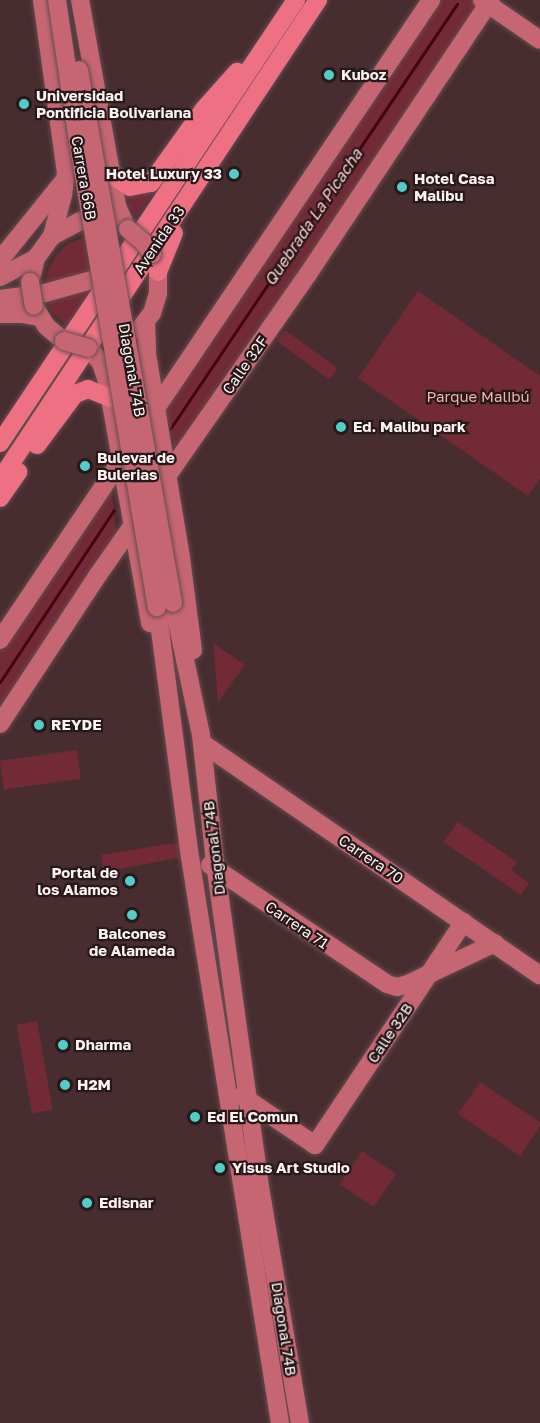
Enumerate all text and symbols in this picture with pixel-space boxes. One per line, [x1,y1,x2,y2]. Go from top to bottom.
place label: Kuboz [341,66,386,84]
marker: Kuboz [322,68,336,82]
place label: Universidad Pontificia Bolivariana [36,86,191,121]
marker: Universidad Pontificia Bolivariana [17,97,31,111]
street label: Carrera 66B [68,135,100,221]
water label: Quebrada La Picacha [260,145,366,289]
place label: Hotel Luxury 33 [106,165,222,183]
marker: Hotel Luxury 33 [227,167,241,181]
place label: Hotel Casa Malibu [414,169,494,204]
marker: Hotel Casa Malibu [395,180,409,194]
street label: Avenida 33 [130,203,188,277]
street label: Diagonal 74B [115,322,149,418]
street label: Calle 32F [218,332,272,398]
park label: Parque Malibú [426,388,530,406]
place label: Ed. Malibu park [353,418,466,436]
marker: Ed. Malibu park [334,420,348,434]
place label: Bulevar de Bulerias [97,448,175,483]
marker: Bulevar de Bulerias [78,459,92,473]
place label: REYDE [51,716,102,734]
marker: REYDE [32,718,46,732]
street label: Diagonal 74B [199,800,229,896]
street label: Carrera 70 [335,831,407,887]
place label: Portal de los Alamos [37,863,118,898]
marker: Portal de los Alamos [123,874,137,888]
street label: Carrera 71 [262,897,332,953]
marker: Balcones de Alameda [125,908,139,922]
place label: Balcones de Alameda [89,924,175,959]
street label: Calle 32B [363,1000,417,1066]
place label: Dharma [75,1036,131,1054]
marker: Dharma [56,1038,70,1052]
place label: H2M [77,1076,111,1094]
marker: H2M [58,1078,72,1092]
place label: Ed El Comun [207,1108,298,1126]
marker: Ed El Comun [188,1110,202,1124]
place label: Yisus Art Studio [232,1159,350,1177]
marker: Yisus Art Studio [213,1161,227,1175]
place label: Edisnar [99,1194,154,1212]
marker: Edisnar [80,1196,94,1210]
street label: Diagonal 74B [268,1281,300,1377]

